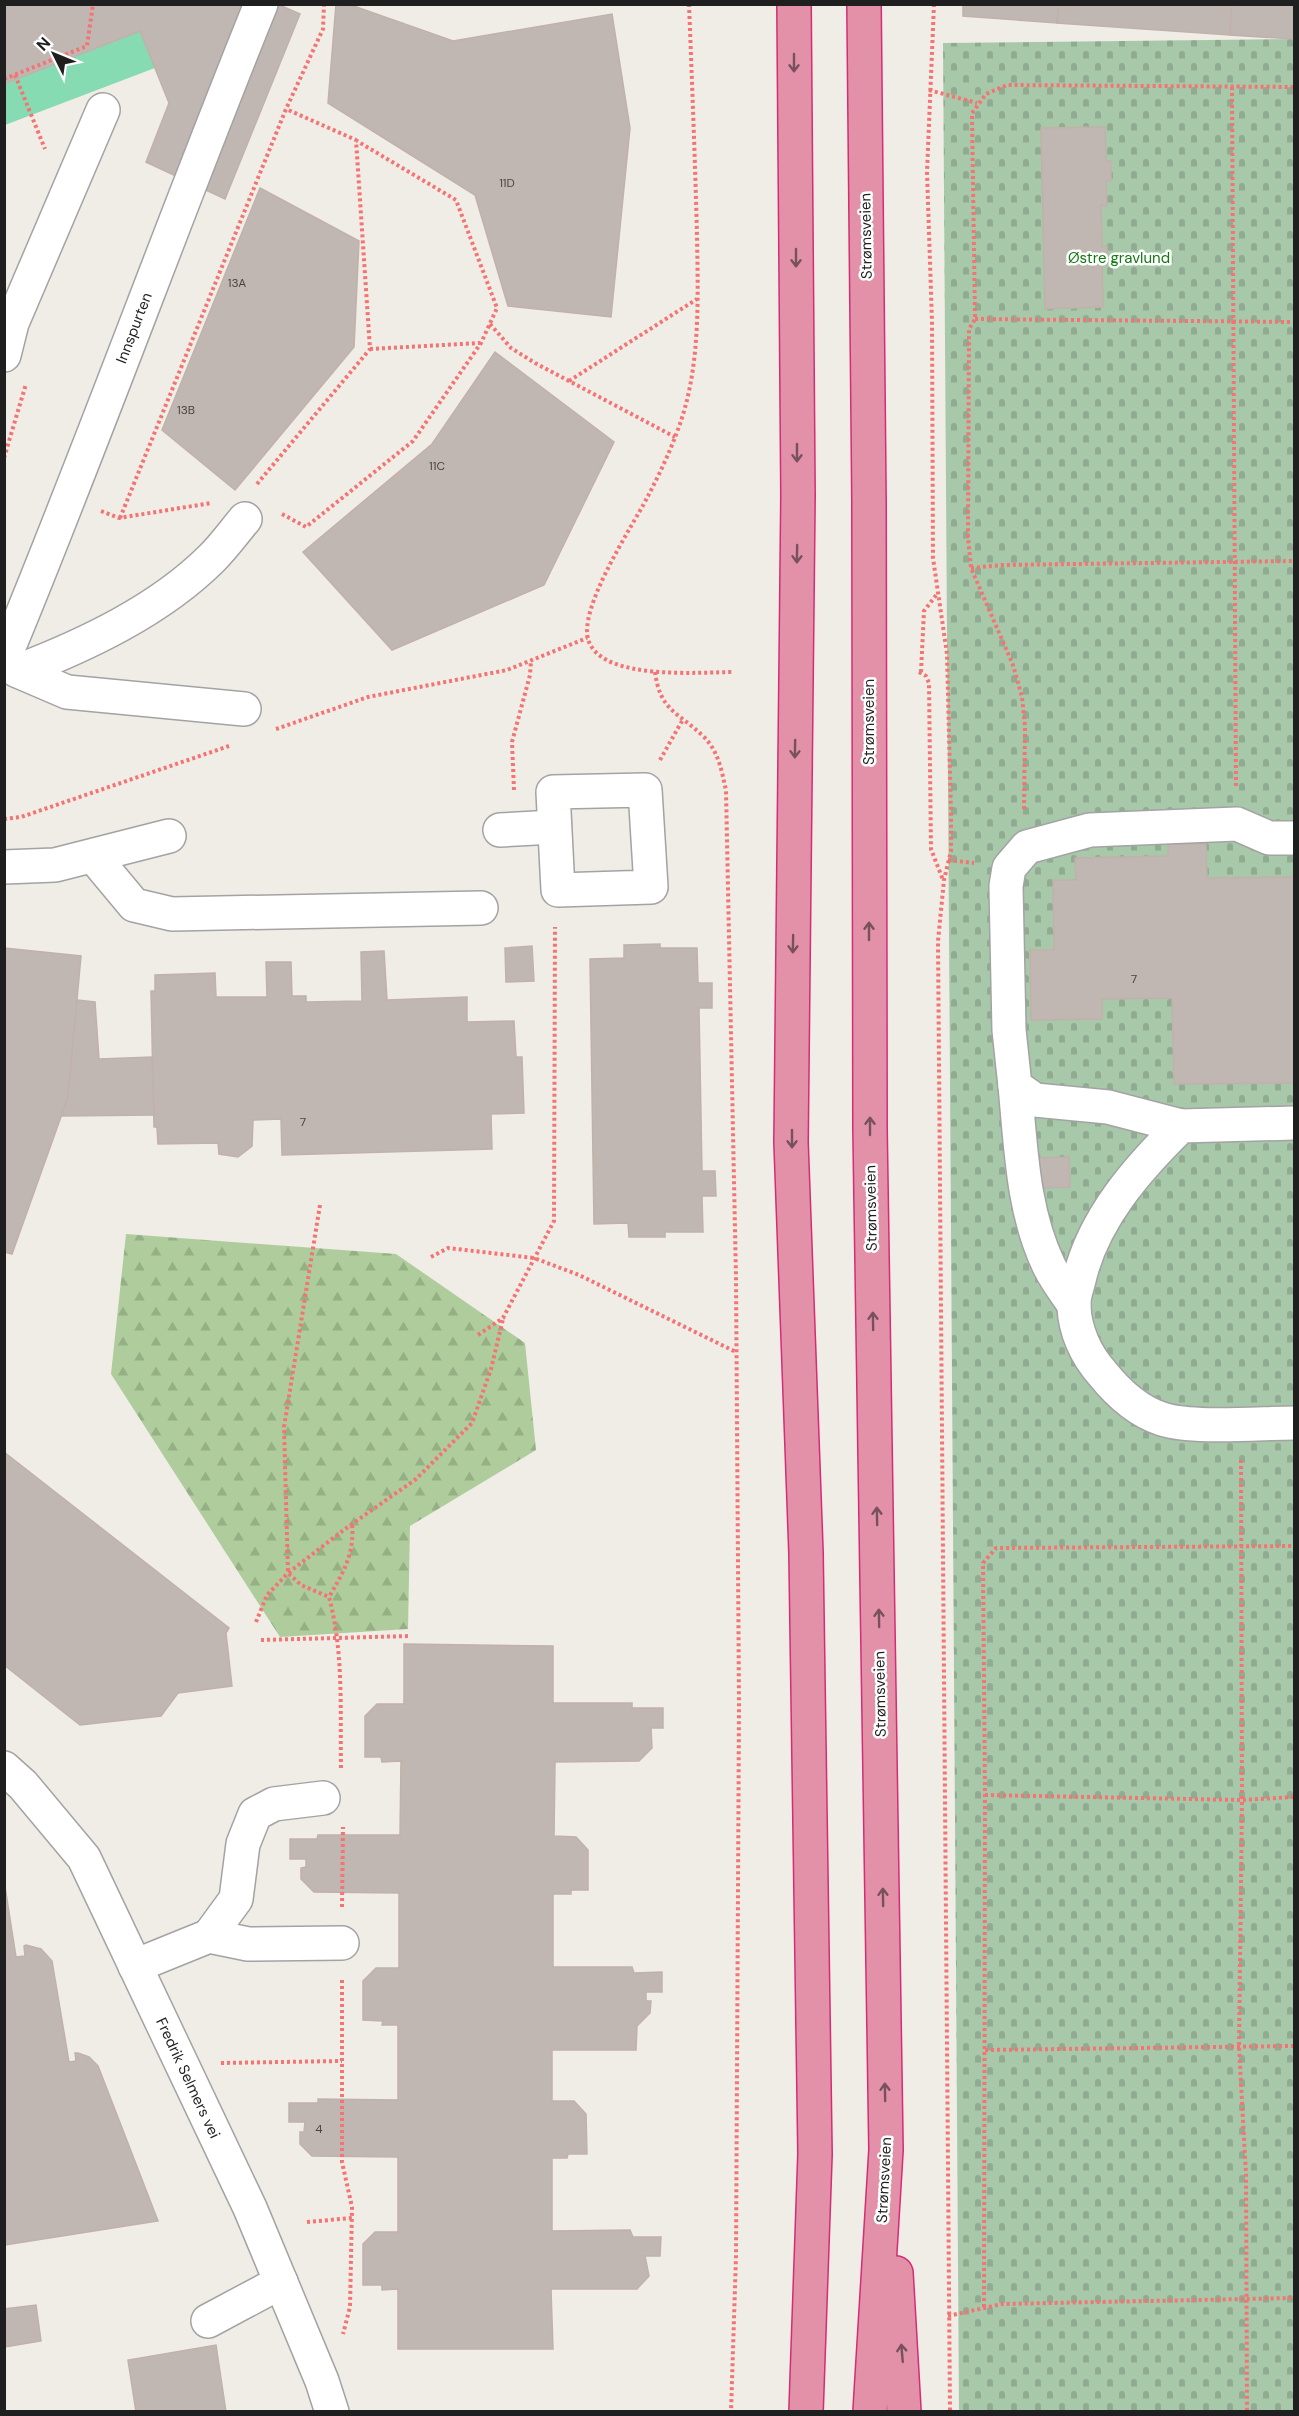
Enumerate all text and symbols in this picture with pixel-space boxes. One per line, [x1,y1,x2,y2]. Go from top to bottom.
north arrow [24,24,84,84]
text: N [32,33,55,56]
one-way arrow [788,52,800,72]
house number: 11D [499,175,515,191]
street label: Strømsveien [855,193,877,279]
one-way arrow [790,247,802,267]
park label: Østre gravlund [1068,248,1170,268]
house number: 13A [228,275,246,291]
street label: Innspurten [111,290,157,366]
house number: 13B [177,402,195,418]
one-way arrow [791,442,803,462]
house number: 11C [429,458,445,474]
one-way arrow [791,543,803,563]
street label: Strømsveien [859,679,879,765]
one-way arrow [789,738,801,758]
one-way arrow [863,922,875,942]
one-way arrow [787,933,799,953]
house number: 7 [1131,971,1137,987]
house number: 7 [300,1114,306,1130]
one-way arrow [864,1117,876,1137]
one-way arrow [786,1128,798,1148]
street label: Strømsveien [860,1165,882,1251]
one-way arrow [867,1312,879,1332]
one-way arrow [871,1506,883,1526]
one-way arrow [873,1608,885,1628]
street label: Strømsveien [869,1651,891,1737]
one-way arrow [877,1887,888,1907]
street label: Fredrik Selmers vei [151,2014,225,2142]
one-way arrow [879,2082,891,2102]
house number: 4 [315,2121,323,2137]
street label: Strømsveien [872,2136,896,2224]
one-way arrow [897,2344,908,2364]

